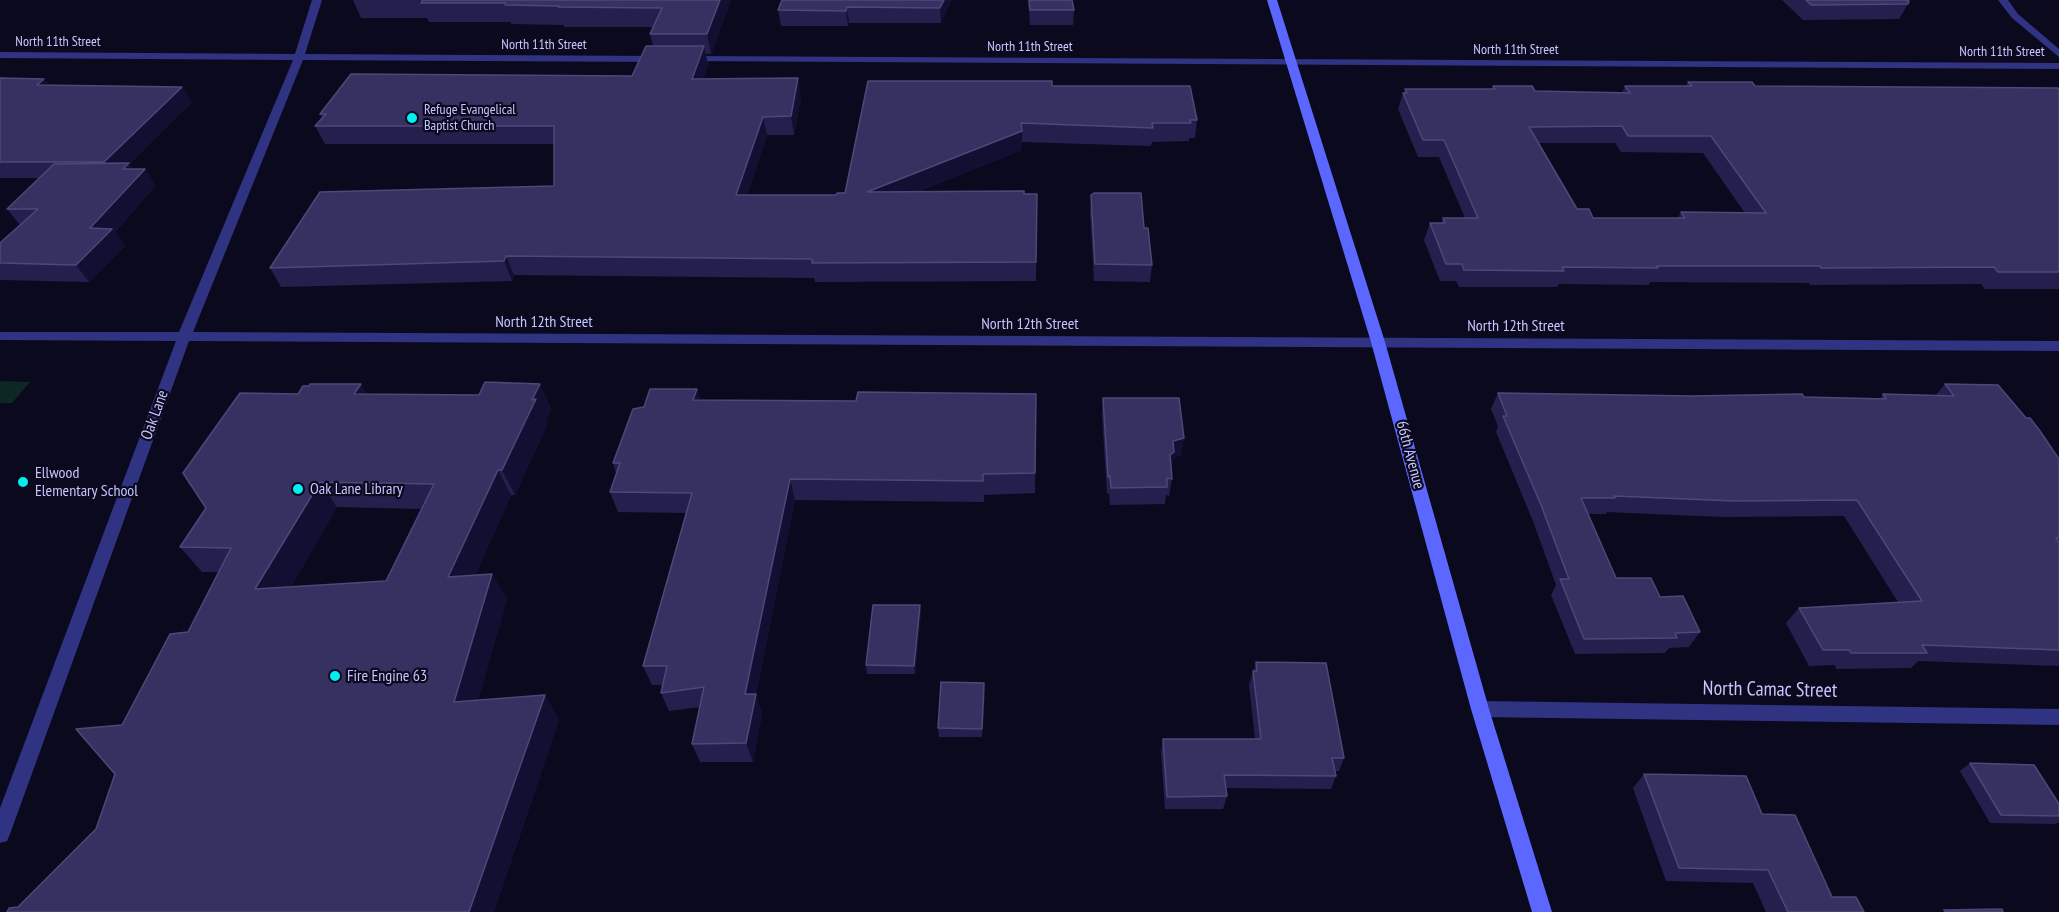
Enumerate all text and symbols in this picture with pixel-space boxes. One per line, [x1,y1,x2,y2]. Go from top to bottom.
street label: North 11th Street [15,34,101,50]
street label: North 11th Street [501,37,587,53]
street label: North 11th Street [987,39,1073,55]
street label: North 11th Street [1473,42,1559,58]
street label: North 11th Street [1959,44,2045,60]
place label: Refuge Evangelical Baptist Church [424,102,516,134]
marker: Refuge Evangelical Baptist Church [405,111,419,125]
street label: North 12th Street [495,312,593,332]
street label: North 12th Street [981,314,1079,334]
street label: North 12th Street [1467,316,1565,336]
street label: Oak Lane [137,388,173,442]
street label: 66th Avenue [1392,419,1428,491]
place label: Ellwood Elementary School [35,463,138,501]
marker: Ellwood Elementary School [16,475,30,489]
place label: Oak Lane Library [310,479,403,499]
marker: Oak Lane Library [291,482,305,496]
place label: Fire Engine 63 [347,666,427,686]
marker: Fire Engine 63 [328,669,342,683]
street label: North Camac Street [1703,677,1837,703]

